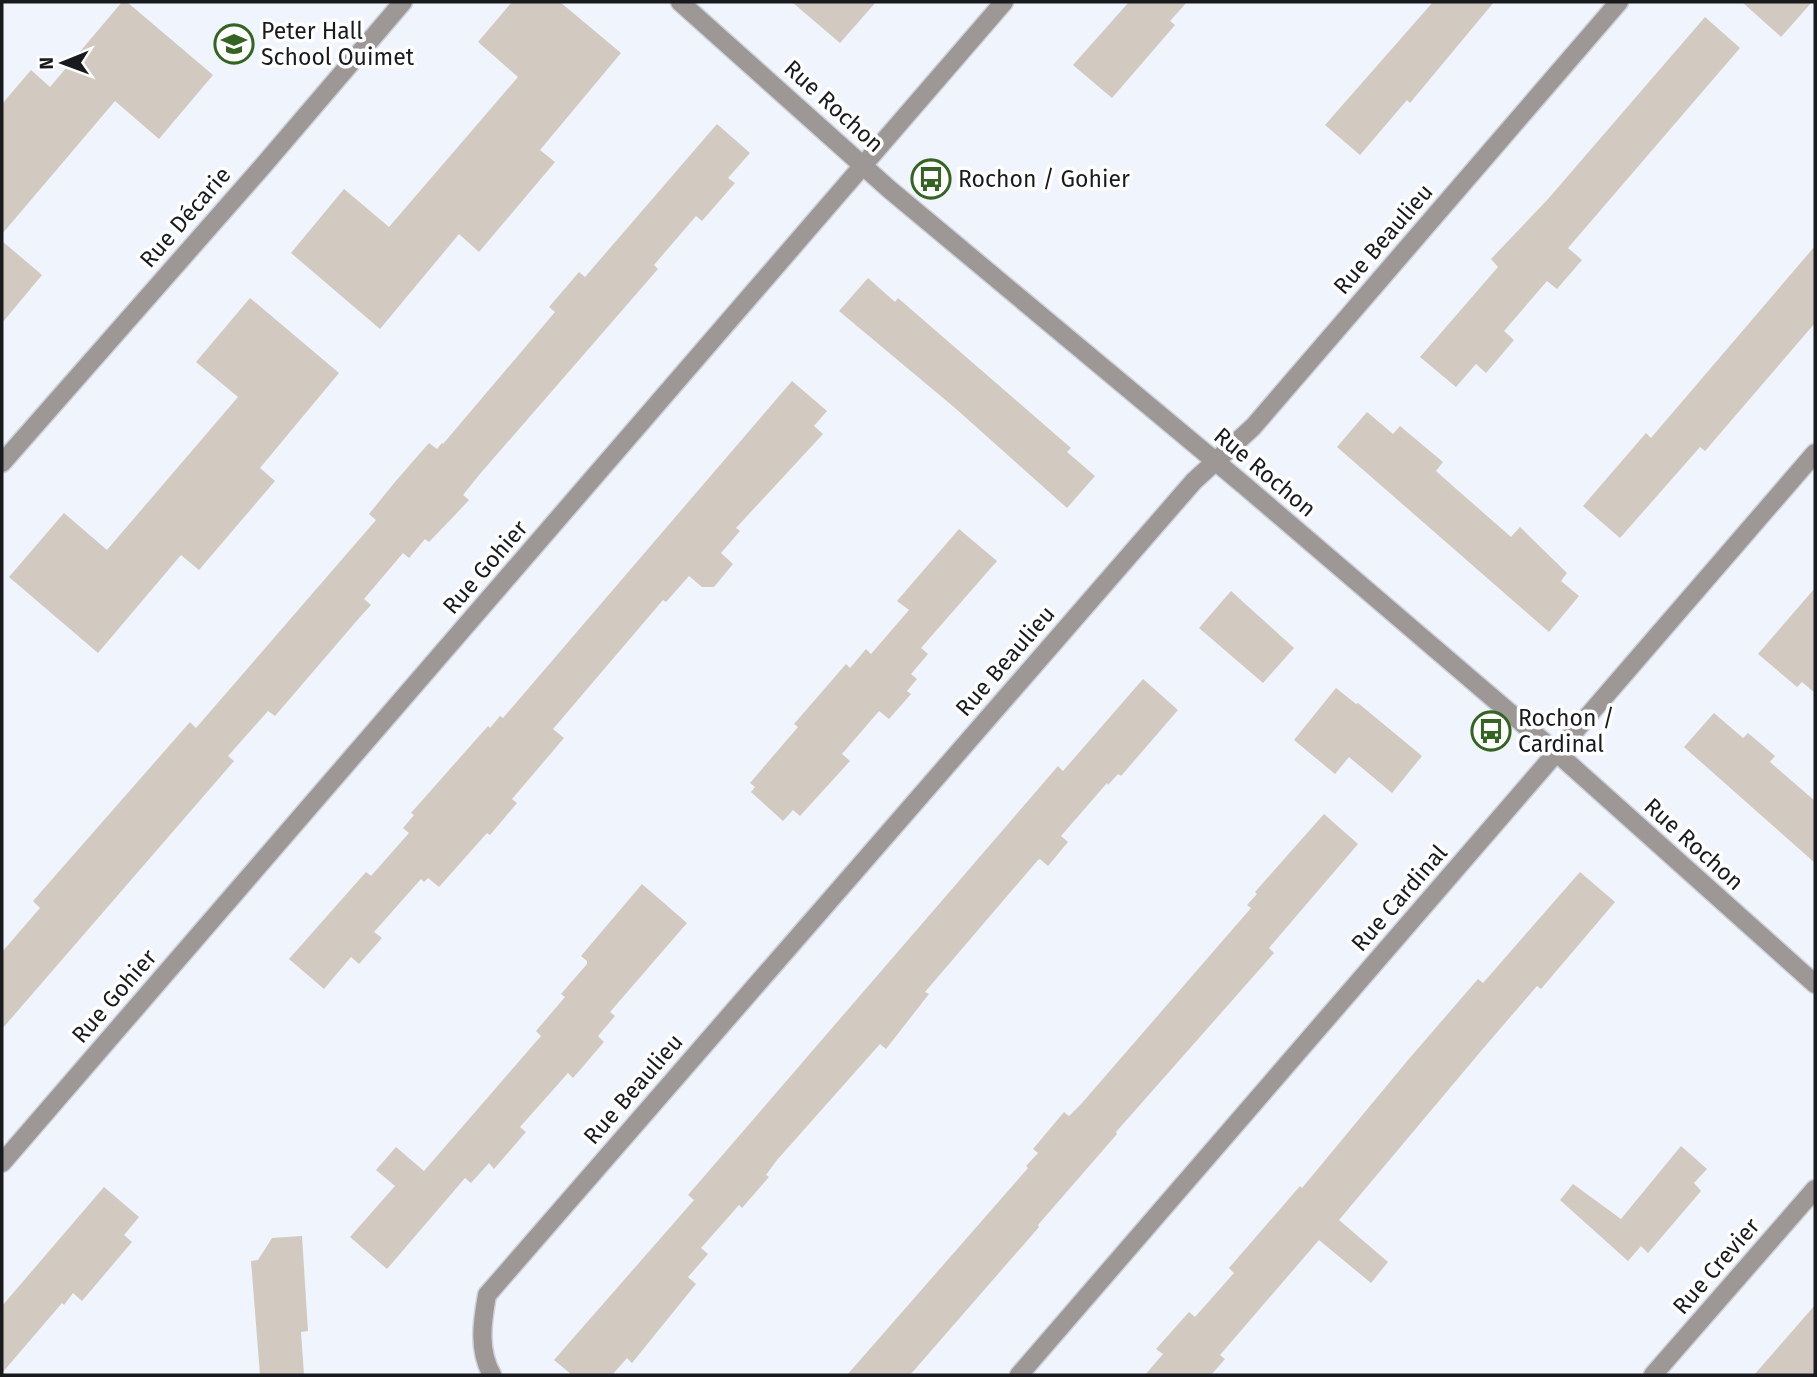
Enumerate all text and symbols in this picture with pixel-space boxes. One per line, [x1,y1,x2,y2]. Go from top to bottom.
place label: Peter Hall School Ouimet [261,17,415,71]
school or university icon: Peter Hall School Ouimet [213,23,255,65]
north arrow [28,28,98,98]
street label: Rue Rochon [778,54,890,158]
text: N [35,57,58,70]
bus stop icon: Rochon / Gohier [910,158,952,200]
street label: Rue Décarie [134,161,236,273]
place label: Rochon / Gohier [958,165,1130,193]
street label: Rue Beaulieu [1327,178,1439,300]
street label: Rue Rochon [1208,421,1322,523]
street label: Rue Gohier [437,514,533,620]
street label: Rue Beaulieu [949,600,1061,722]
place label: Rochon / Cardinal [1518,704,1614,758]
bus stop icon: Rochon / Cardinal [1470,710,1512,752]
street label: Rue Rochon [1638,792,1750,896]
street label: Rue Cardinal [1345,839,1453,957]
street label: Rue Gohier [66,943,162,1049]
street label: Rue Beaulieu [577,1028,689,1150]
street label: Rue Crevier [1667,1212,1765,1320]

